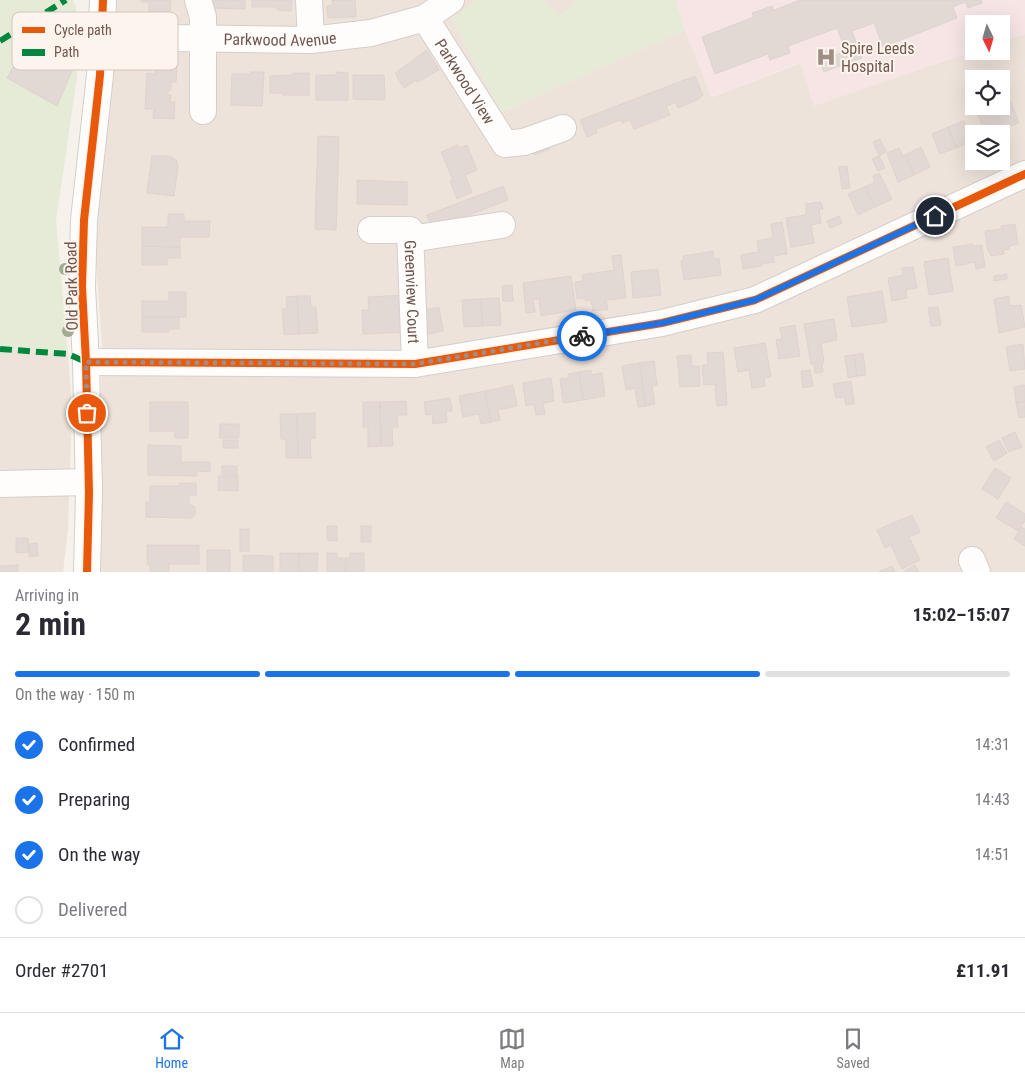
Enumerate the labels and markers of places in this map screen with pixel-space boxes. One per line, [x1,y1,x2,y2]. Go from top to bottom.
place label: Spire Leeds Hospital [841,39,915,76]
hospital icon: Spire Leeds Hospital [815,46,837,68]
pin [914,195,956,237]
pin [66,392,108,434]

